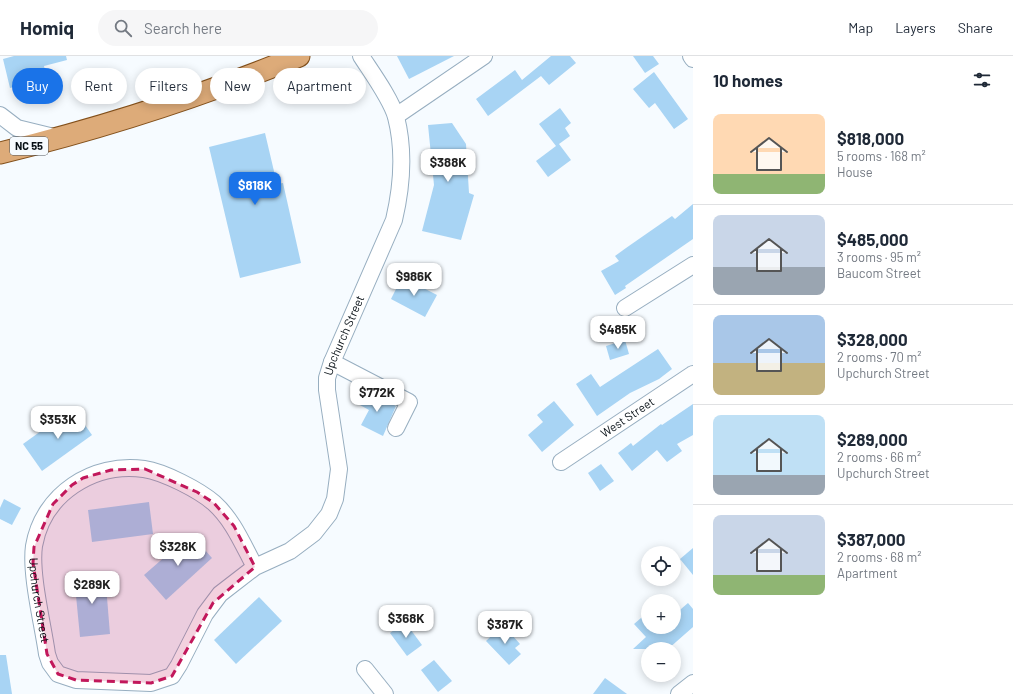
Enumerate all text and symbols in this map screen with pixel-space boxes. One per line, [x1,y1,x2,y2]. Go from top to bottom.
search box [98,10,378,46]
text: Homiq [20,16,74,39]
icon: search [112,17,134,39]
text: Search here [144,19,222,37]
text: Map [848,19,873,36]
text: Layers [895,19,936,36]
text: Share [958,19,993,36]
chip: Buy [12,68,63,104]
chip: Rent [71,68,127,104]
chip: Filters [135,68,202,104]
chip: New [210,68,265,104]
chip: Apartment [273,68,366,104]
icon: filters [971,69,993,91]
text: 10 homes [713,70,783,90]
text: $818,000 [837,128,904,148]
icon: home [745,130,793,178]
road number: NC 55 [10,137,48,155]
text: 5 rooms · 168 m² [837,148,926,164]
pin: $388K [420,149,476,183]
text: $388K [430,154,466,170]
text: House [837,164,873,180]
pin: $818K [227,172,283,206]
text: $818K [238,177,272,193]
text: $485,000 [837,229,909,249]
icon: home [745,231,793,279]
text: 3 rooms · 95 m² [837,249,921,265]
pin: $986K [386,263,442,297]
text: Baucom Street [837,265,921,281]
text: $986K [396,268,432,284]
street label: Upchurch Street [320,293,366,377]
pin: $485K [590,316,646,350]
text: $485K [599,321,637,337]
text: $328,000 [837,329,908,349]
icon: home [745,331,793,379]
text: 2 rooms · 70 m² [837,349,921,365]
text: Upchurch Street [837,365,930,381]
pin: $772K [349,379,405,413]
text: $772K [359,384,395,400]
street label: West Street [598,394,657,440]
pin: $353K [30,406,86,440]
text: $353K [40,411,76,427]
text: $289,000 [837,429,908,449]
icon: home [745,431,793,479]
text: 2 rooms · 66 m² [837,449,921,465]
text: Upchurch Street [837,465,930,481]
text: $387,000 [837,529,906,549]
icon: home [745,531,793,579]
pin: $328K [150,533,206,567]
text: $328K [160,538,196,554]
map controls [641,546,681,682]
button: locate [641,546,681,586]
text: 2 rooms · 68 m² [837,549,921,565]
street label: Upchurch Street [27,557,53,644]
text: Apartment [837,565,898,581]
pin: $289K [64,571,120,605]
text: $289K [74,576,110,592]
button: + [641,594,681,634]
pin: $368K [378,605,434,639]
text: $368K [388,610,424,626]
pin: $387K [477,611,533,645]
text: $387K [487,616,523,632]
button: − [641,642,681,682]

